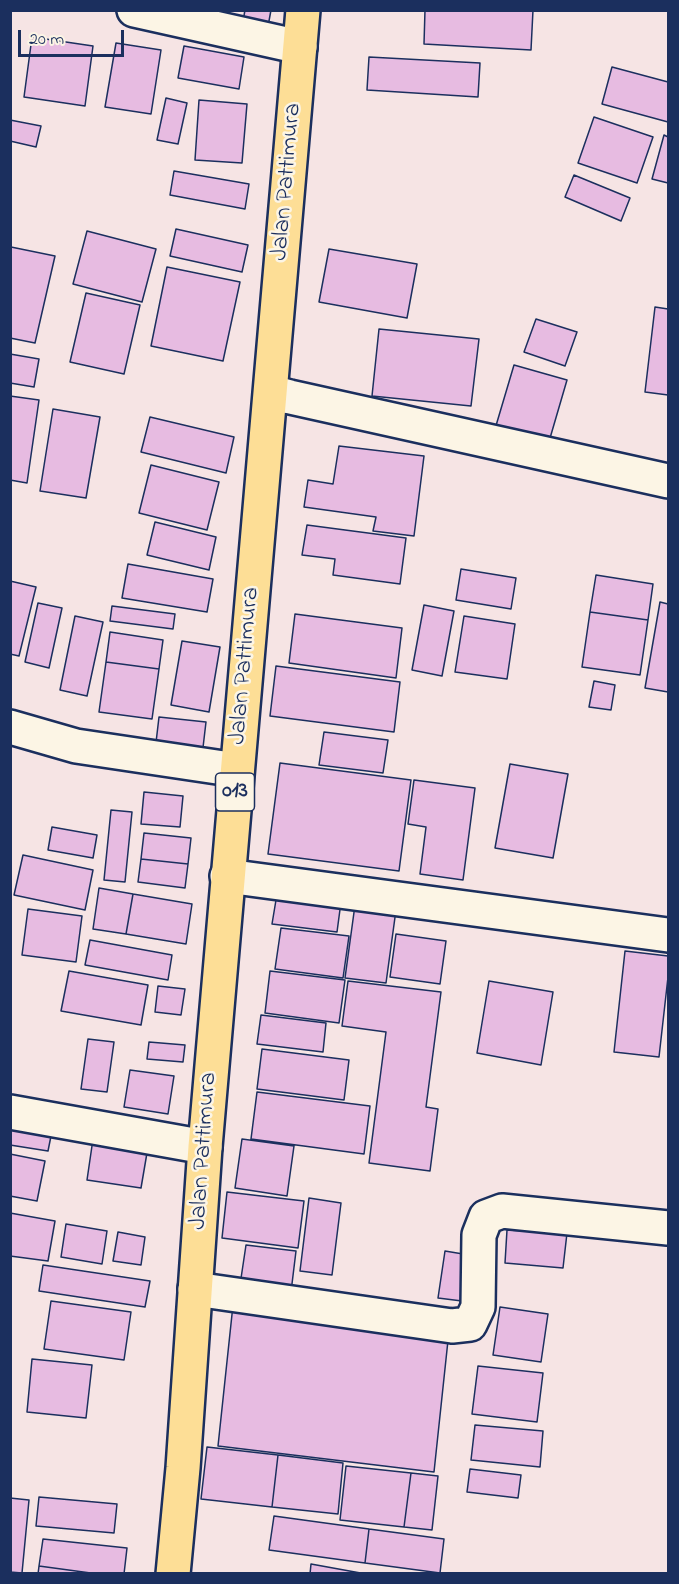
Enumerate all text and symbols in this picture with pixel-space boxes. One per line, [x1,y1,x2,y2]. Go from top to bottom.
scale bar [21,18,128,56]
text: 20 m [29,27,64,53]
street label: Jalan Pattimura [267,102,309,262]
street label: Jalan Pattimura [225,586,267,746]
road number: 013 [216,773,254,811]
street label: Jalan Pattimura [185,1071,225,1231]

